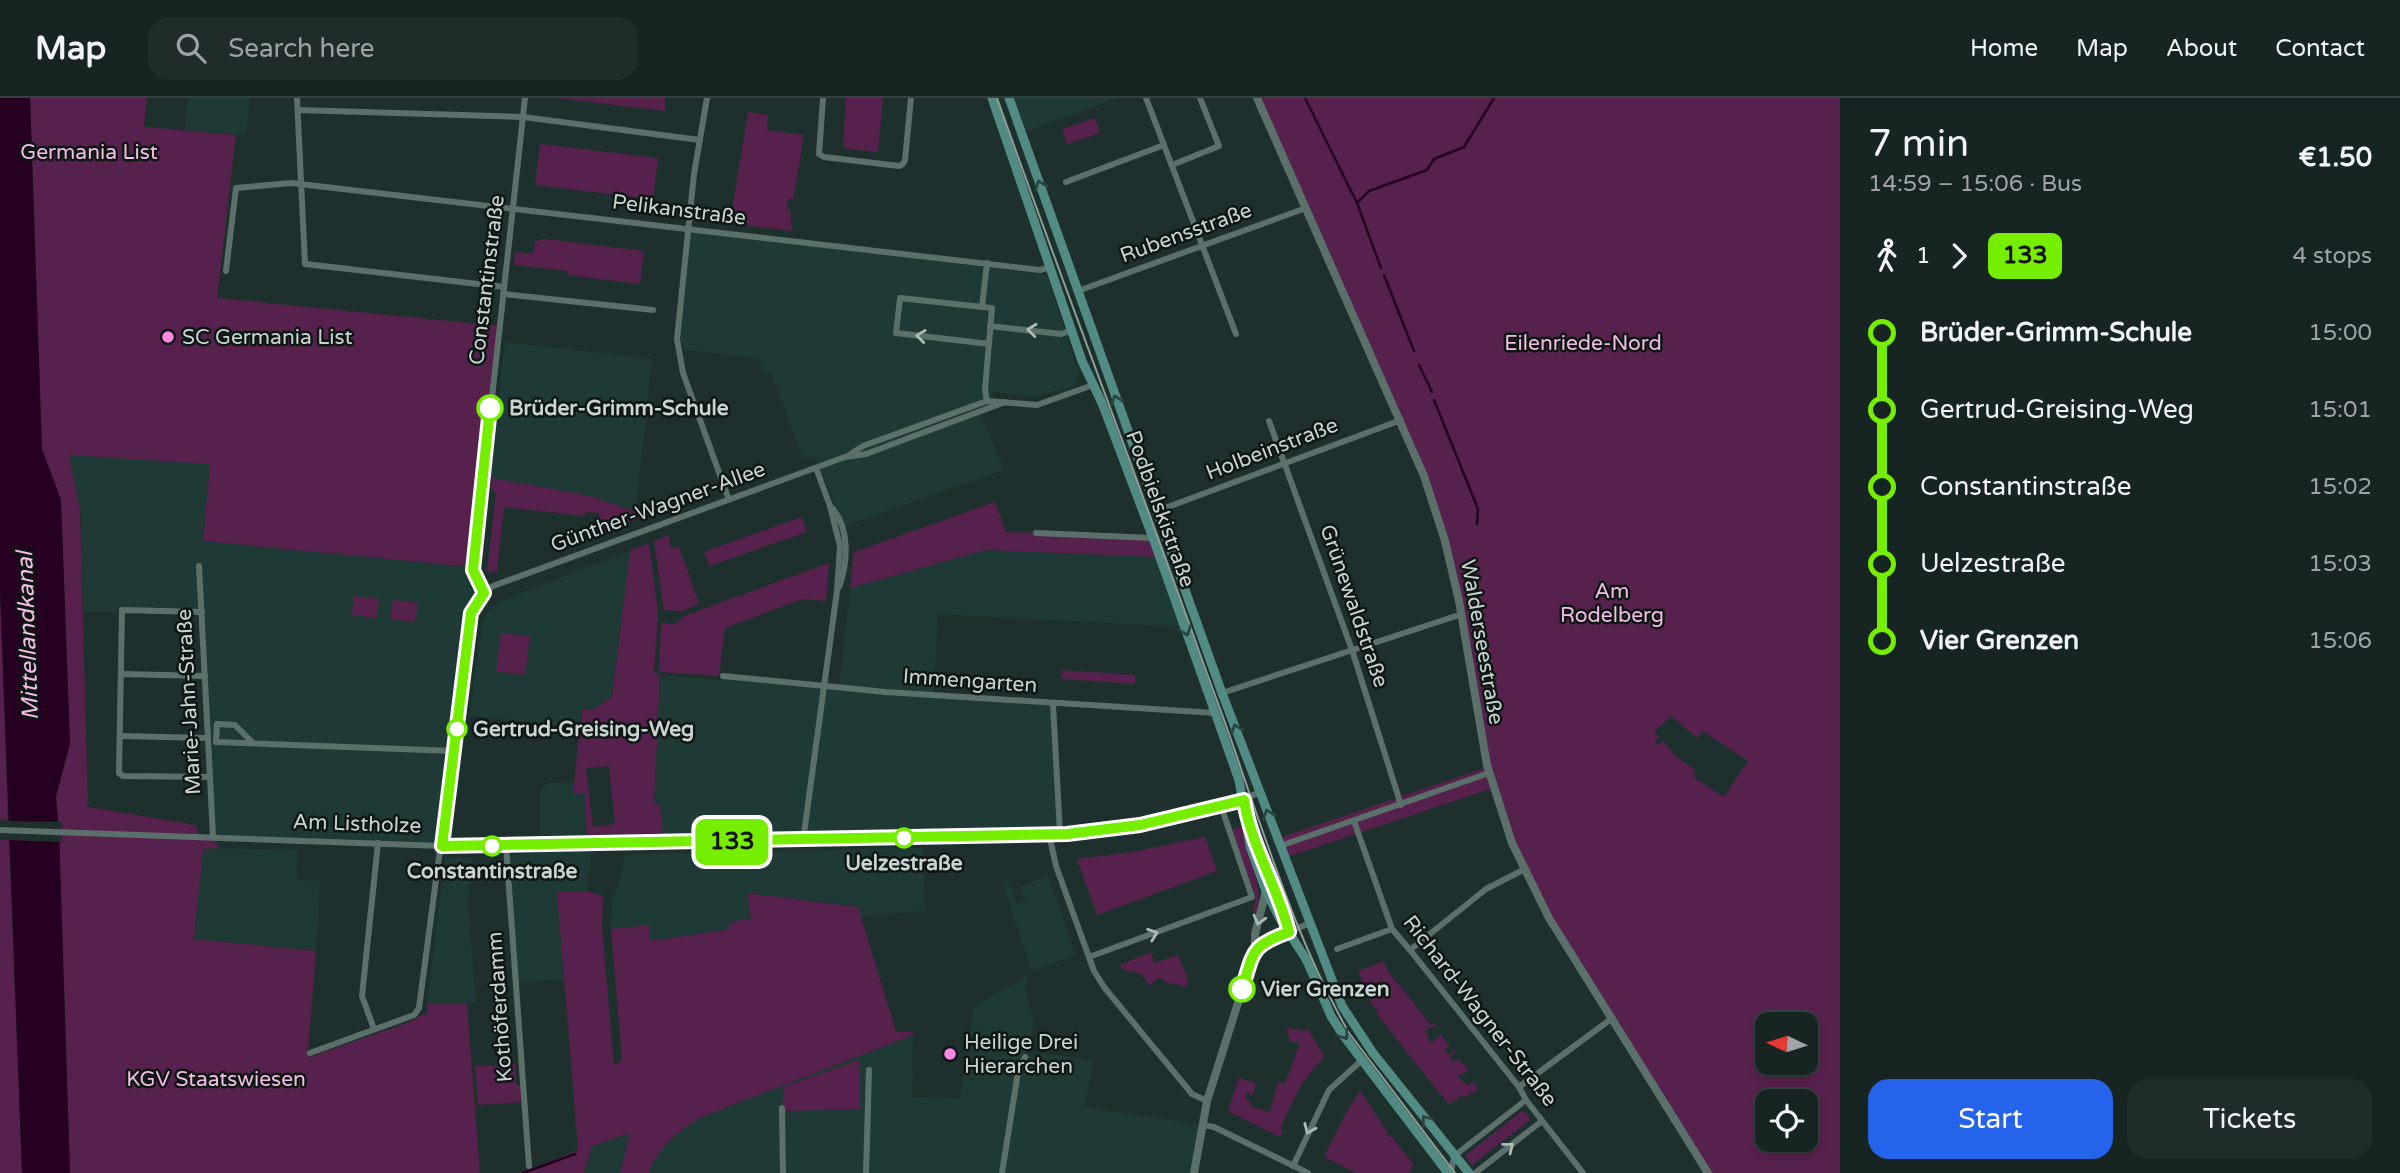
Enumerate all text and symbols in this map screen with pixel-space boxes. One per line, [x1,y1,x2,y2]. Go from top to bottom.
search box [148,17,638,80]
text: Map [35,29,106,68]
icon: search [172,29,210,67]
text: Search here [228,33,374,64]
text: Home [1970,34,2038,63]
text: Map [2076,34,2128,63]
text: About [2166,34,2237,63]
text: Contact [2275,34,2365,63]
text: 7 min [1868,121,1969,167]
park label: Germania List [20,140,158,165]
text: €1.50 [2299,142,2372,173]
text: 14:59 – 15:06 · Bus [1868,170,2082,198]
one-way arrow [1034,180,1048,192]
street label: Pelikanstraße [611,189,747,231]
street label: Constantinstraße [464,194,510,366]
street label: Rubensstraße [1117,198,1255,268]
icon: walk [1868,237,1906,275]
icon: forward [1940,237,1978,275]
text: 133 [2002,241,2048,270]
text: 1 [1916,242,1930,270]
text: 4 stops [2292,242,2372,270]
text: Brüder-Grimm-Schule [1920,317,2192,348]
text: 15:00 [2308,319,2372,347]
one-way arrow [1026,323,1037,338]
place label: SC Germania List [182,325,353,350]
one-way arrow [915,328,927,343]
marker: SC Germania List [160,329,176,345]
park label: Eilenriede-Nord [1504,331,1662,356]
one-way arrow [1110,394,1124,406]
text: Gertrud-Greising-Weg [1920,394,2194,425]
marker: Brüder-Grimm-Schule [477,395,503,421]
place label: Brüder-Grimm-Schule [509,396,729,421]
text: 15:01 [2308,396,2372,424]
street label: Holbeinstraße [1203,412,1342,486]
street label: Podbielskistraße [1120,427,1200,591]
street label: Günther-Wagner-Allee [547,456,769,558]
text: Constantinstraße [1920,471,2131,502]
text: 15:02 [2308,473,2372,501]
street label: Grünewaldstraße [1314,521,1394,691]
text: Uelzestraße [1920,548,2066,579]
water label: Mittellandkanal [11,549,45,721]
text: 15:03 [2308,550,2372,578]
street label: Walderseestraße [1455,558,1509,726]
park label: Am Rodelberg [1560,579,1664,628]
street label: Marie-Jahn-Straße [172,608,206,796]
one-way arrow [1178,625,1192,637]
text: Vier Grenzen [1920,625,2079,656]
text: 15:06 [2308,627,2372,655]
street label: Immengarten [902,664,1038,698]
place label: Gertrud-Greising-Weg [473,717,694,742]
marker: Gertrud-Greising-Weg [447,719,467,739]
one-way arrow [1230,723,1244,735]
one-way arrow [1262,808,1276,821]
street label: Am Listholze [292,809,422,839]
line badge: 133 [692,819,772,865]
text: 133 [709,827,755,856]
marker: Uelzestraße [894,828,914,848]
marker: Constantinstraße [482,836,502,856]
place label: Uelzestraße [845,851,963,876]
place label: Constantinstraße [407,859,577,884]
street label: Richard-Wagner-Straße [1398,910,1562,1112]
one-way arrow [1253,914,1267,926]
one-way arrow [1147,928,1159,942]
street label: Kothöferdamm [482,931,518,1083]
marker: Vier Grenzen [1229,976,1255,1002]
place label: Vier Grenzen [1261,977,1389,1002]
north arrow [1755,1012,1818,1074]
map controls [1755,1012,1818,1152]
one-way arrow [1336,1027,1348,1040]
place label: Heilige Drei Hierarchen [964,1030,1078,1079]
marker: Heilige Drei Hierarchen [942,1046,958,1062]
park label: KGV Staatswiesen [126,1067,306,1092]
button: Start [1868,1079,2113,1159]
button: Tickets [2127,1079,2372,1159]
button: locate [1755,1089,1818,1152]
one-way arrow [1421,1115,1434,1127]
one-way arrow [1303,1122,1317,1135]
one-way arrow [1501,1142,1513,1155]

